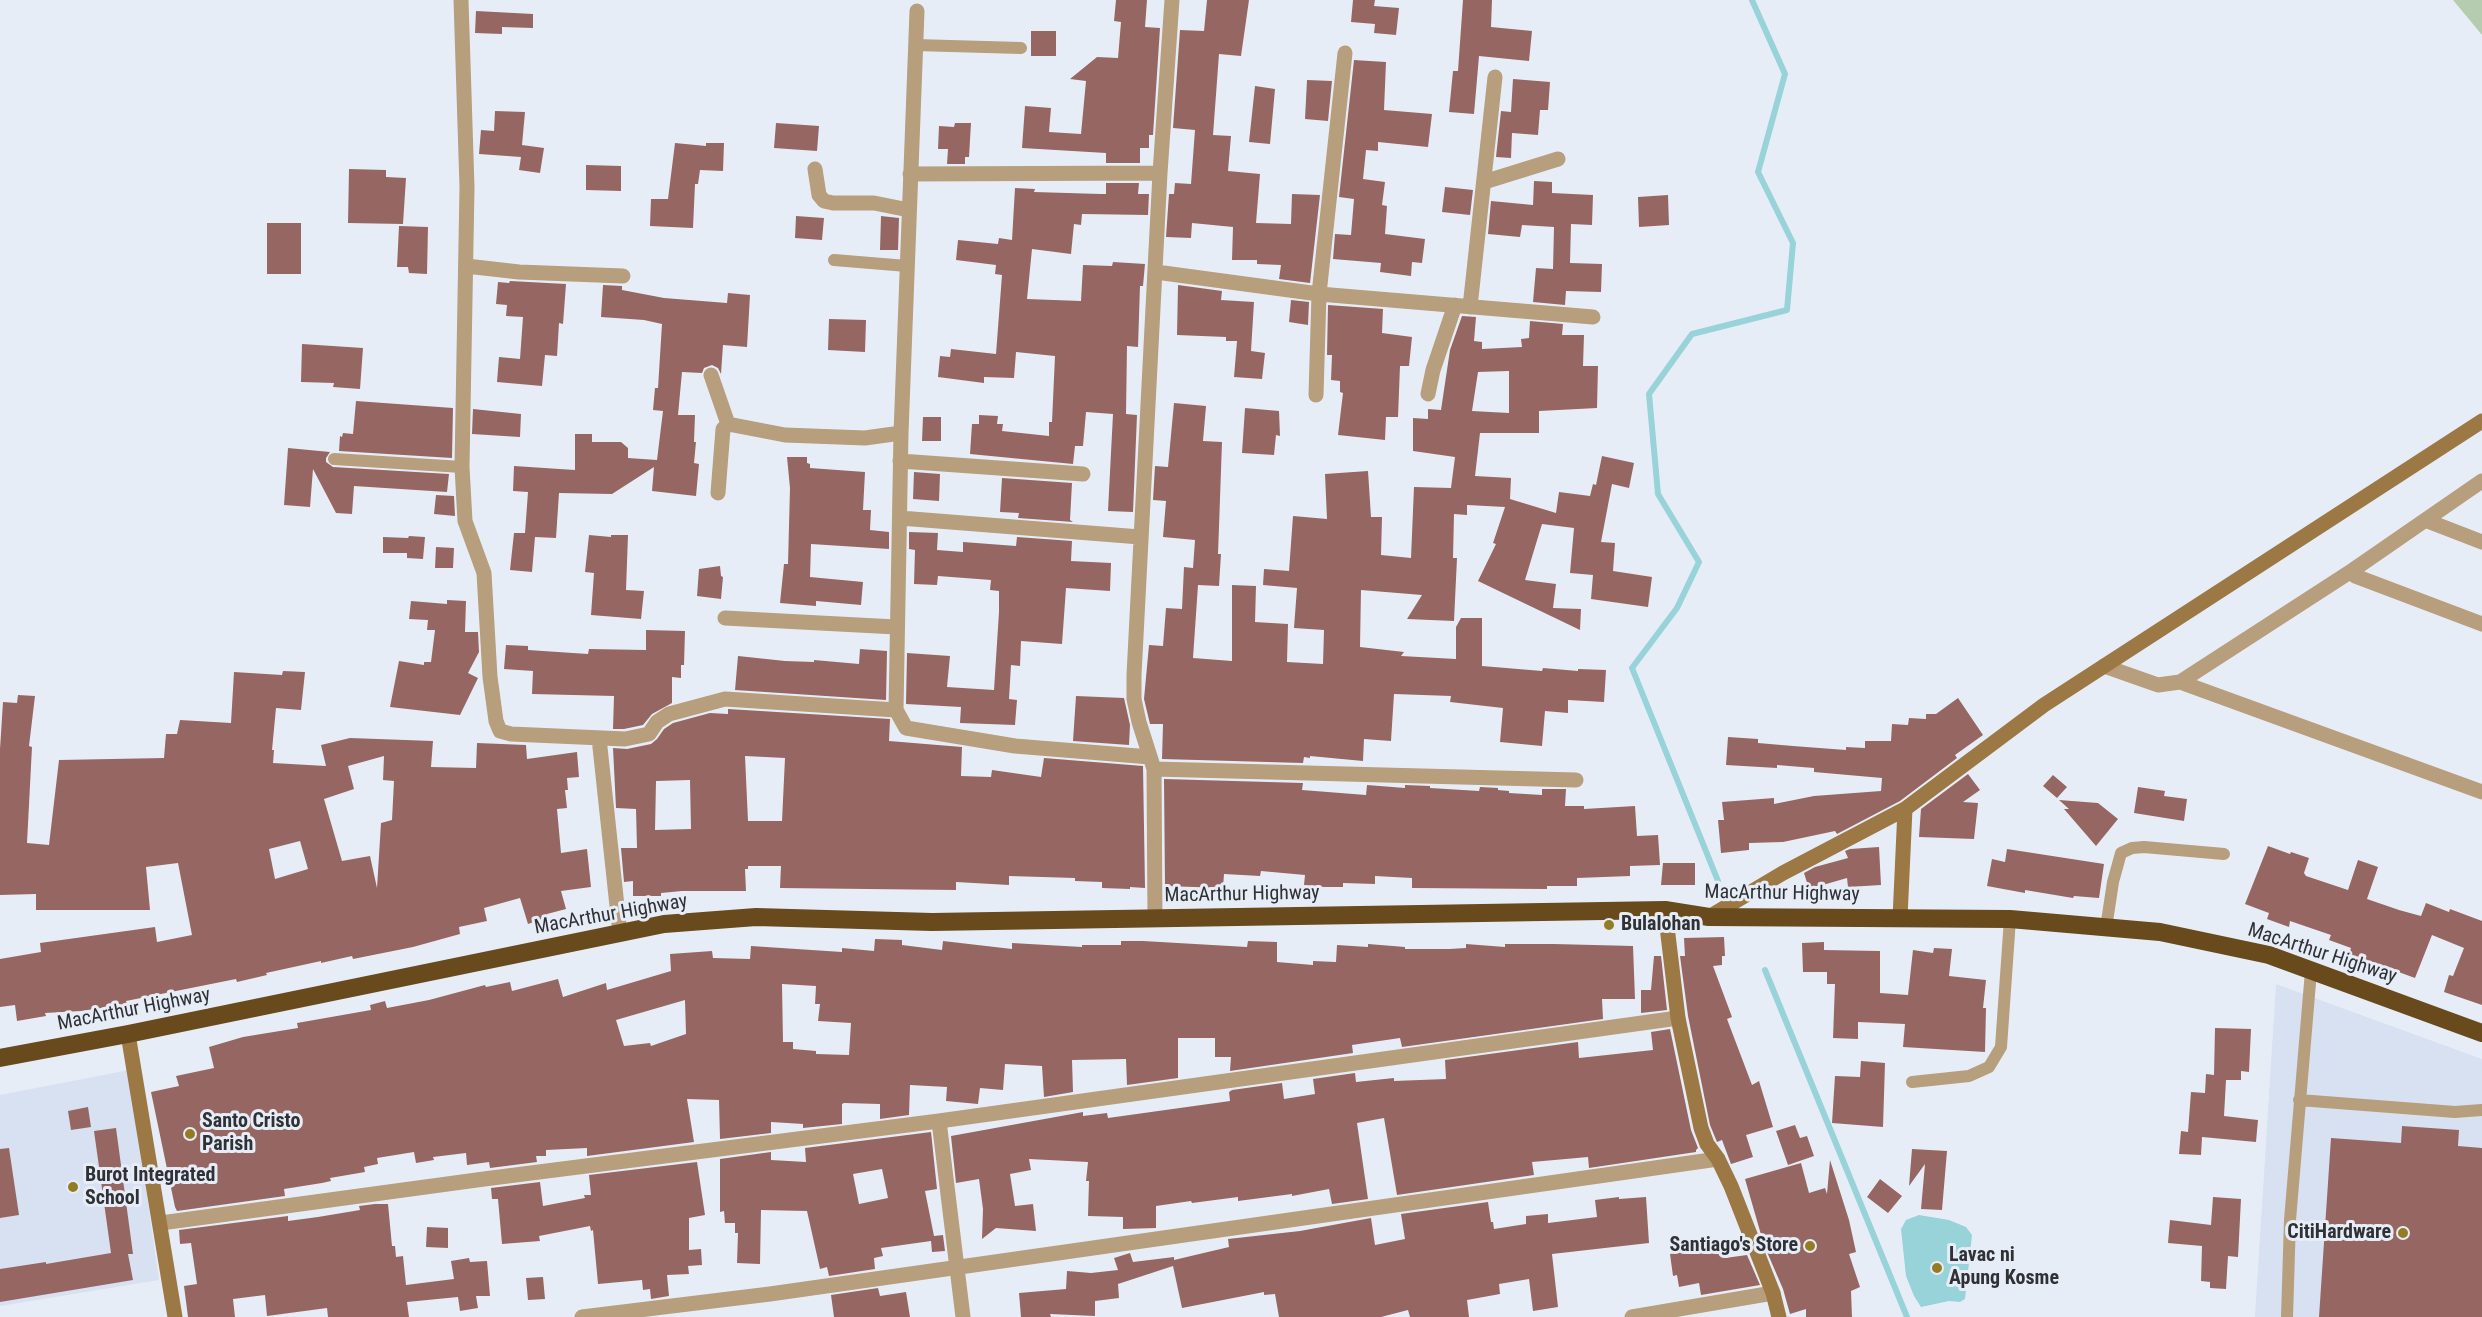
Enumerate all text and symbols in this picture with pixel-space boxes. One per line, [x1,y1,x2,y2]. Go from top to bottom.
street label: MacArthur Highway [1704,881,1860,907]
street label: MacArthur Highway [1164,882,1320,908]
street label: MacArthur Highway [532,890,690,940]
place label: Bulalohan [1621,913,1701,937]
marker: Bulalohan [1602,918,1616,932]
street label: MacArthur Highway [2244,919,2400,989]
street label: MacArthur Highway [56,983,212,1037]
place label: Santo Cristo Parish [202,1110,300,1157]
marker: Santo Cristo Parish [183,1127,197,1141]
place label: Burot Integrated School [85,1164,215,1211]
marker: Burot Integrated School [66,1180,80,1194]
place label: CitiHardware [2287,1221,2391,1245]
marker: CitiHardware [2396,1226,2410,1240]
place label: Santiago's Store [1670,1234,1798,1258]
marker: Santiago's Store [1803,1239,1817,1253]
place label: Lavac ni Apung Kosme [1949,1244,2059,1291]
marker: Lavac ni Apung Kosme [1930,1261,1944,1275]

